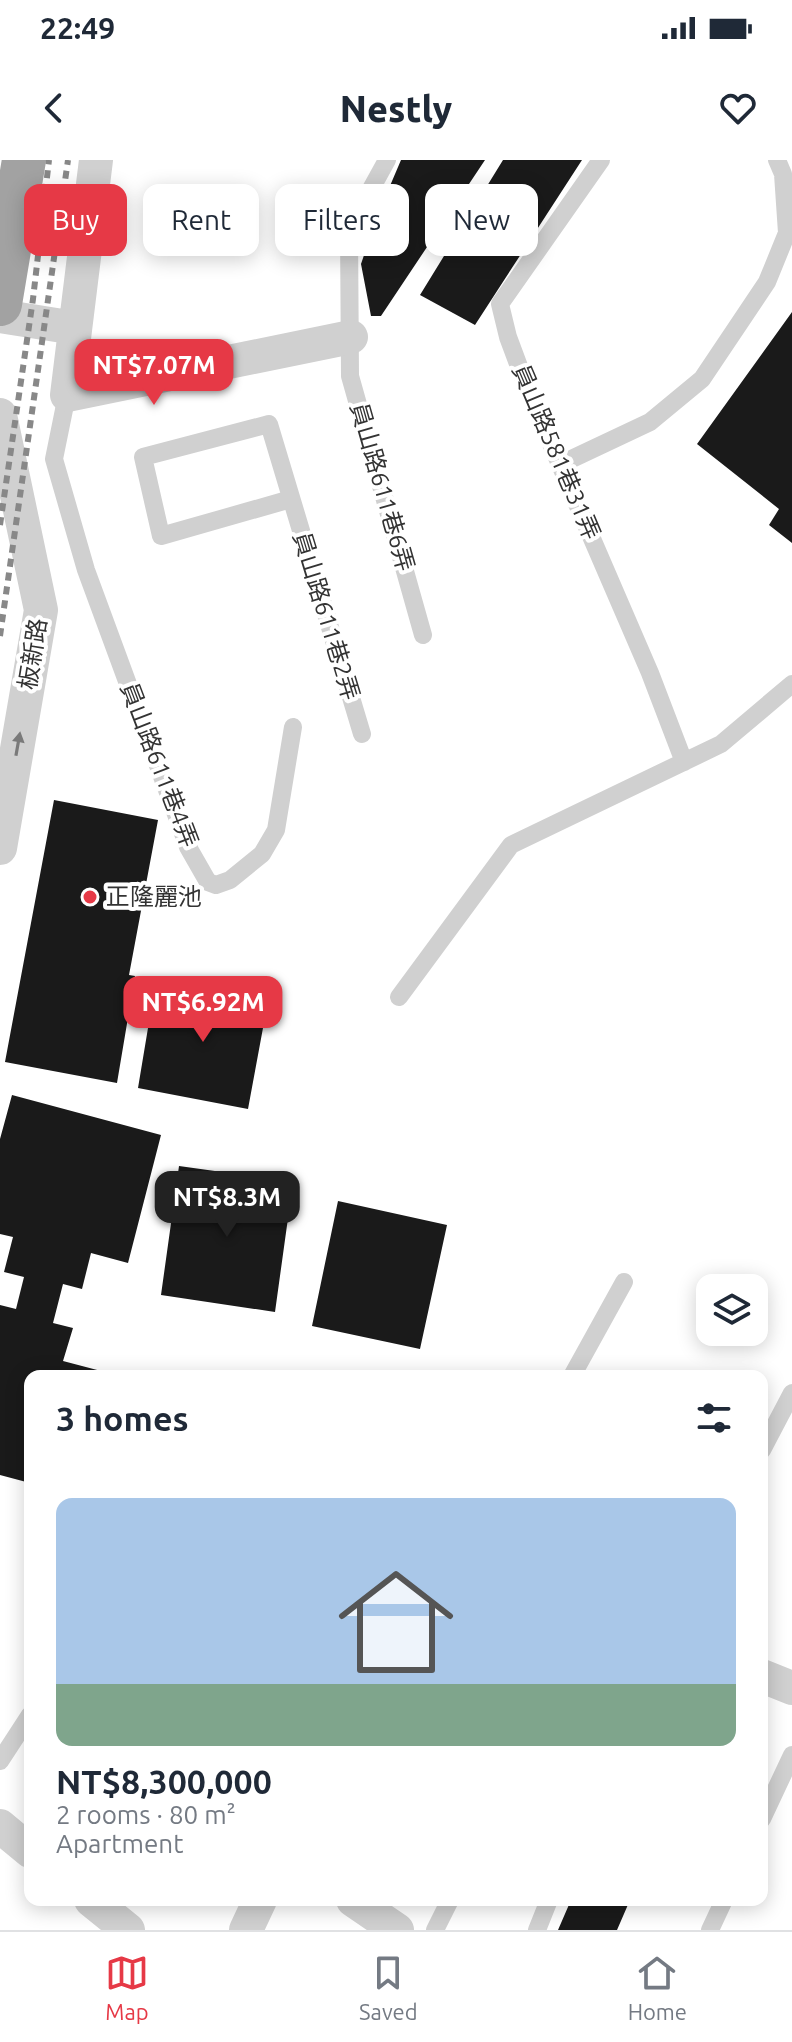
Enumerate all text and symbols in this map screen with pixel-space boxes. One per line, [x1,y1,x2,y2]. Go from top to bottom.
text: 22:49 [40,11,115,45]
icon: back [32,86,76,130]
icon: heart [716,86,760,130]
text: Nestly [340,88,452,129]
chip: Buy [24,184,127,256]
chip: Rent [143,184,259,256]
chip: Filters [275,184,409,256]
chip: New [425,184,538,256]
pin: NT$7.07M [71,339,237,407]
text: NT$7.07M [92,350,216,379]
street label: 員山路581巷31弄 [507,360,606,543]
street label: 員山路611巷6弄 [346,399,419,574]
street label: 員山路611巷2弄 [288,529,365,703]
street label: 板新路 [14,616,51,692]
street label: 員山路611巷4弄 [116,679,203,851]
one-way arrow [12,731,24,756]
place label: 正隆麗池 [106,883,202,910]
marker: 正隆麗池 [81,888,99,906]
pin: NT$6.92M [120,976,286,1044]
text: NT$6.92M [141,987,265,1016]
pin: NT$8.3M [153,1171,301,1239]
text: NT$8.3M [173,1182,281,1211]
map controls [696,1274,768,1346]
button: layers [696,1274,768,1346]
icon: filters [692,1396,736,1440]
text: 3 homes [56,1399,189,1437]
icon: home [324,1550,468,1694]
text: NT$8,300,000 [56,1762,272,1800]
text: 2 rooms · 80 m² [56,1800,236,1829]
text: Apartment [56,1829,183,1858]
tab: Map [105,1951,149,2024]
tab: Saved [359,1951,418,2024]
tab: Home [628,1951,687,2024]

